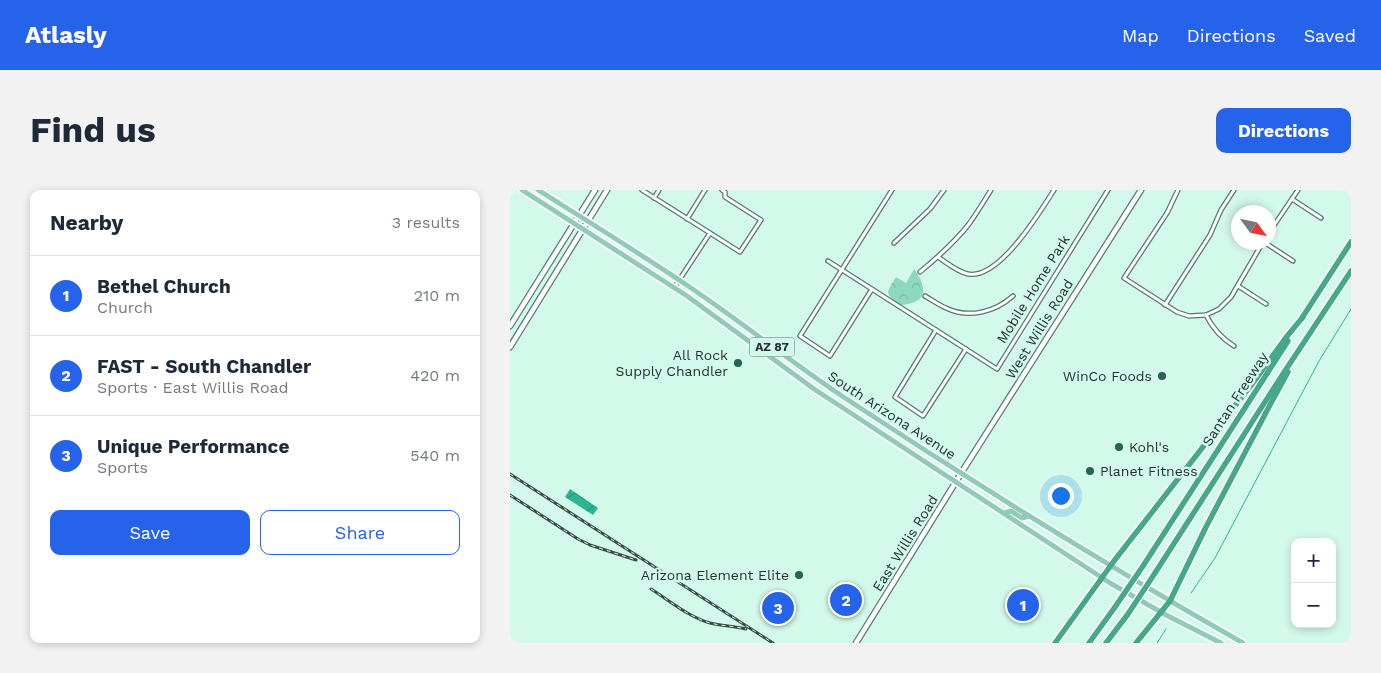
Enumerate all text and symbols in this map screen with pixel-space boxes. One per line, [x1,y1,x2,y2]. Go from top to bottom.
text: Atlasly [25,21,107,49]
text: Map [1122,25,1159,46]
text: Directions [1187,25,1276,46]
text: Saved [1304,25,1356,46]
button: Directions [1216,108,1351,153]
text: Find us [30,109,156,151]
north arrow [1231,205,1276,250]
text: Nearby [50,210,123,235]
text: 3 results [392,213,460,232]
street label: Mobile Home Park [993,232,1073,346]
text: Bethel Church [97,275,231,298]
street label: West Willis Road [1002,276,1076,382]
text: 1 [63,286,69,305]
text: 210 m [414,286,460,305]
text: Church [97,298,153,317]
road number: AZ 87 [750,338,794,356]
place label: All Rock Supply Chandler [616,347,728,379]
street label: Santan Freeway [1199,349,1272,449]
text: FAST - South Chandler [97,355,311,378]
marker: All Rock Supply Chandler [732,357,744,369]
text: 2 [61,366,71,385]
text: 420 m [410,366,460,385]
street label: South Arizona Avenue [825,368,959,462]
place label: WinCo Foods [1063,368,1152,384]
marker: WinCo Foods [1156,370,1168,382]
text: Sports · East Willis Road [97,378,289,397]
text: Unique Performance [97,435,289,458]
place label: Kohl's [1129,439,1169,455]
marker: Kohl's [1113,441,1125,453]
text: 3 [61,446,71,465]
text: 540 m [410,446,460,465]
text: Sports [97,458,148,477]
place label: Planet Fitness [1100,463,1198,479]
marker: Planet Fitness [1084,465,1096,477]
your location [1048,483,1074,509]
street label: East Willis Road [869,492,941,594]
button: Save [50,510,250,555]
button: Share [260,510,460,555]
map controls [1291,538,1336,628]
button: + [1291,538,1336,583]
place label: Arizona Element Elite [641,567,789,583]
marker: Arizona Element Elite [793,569,805,581]
pin: 2 [830,581,862,619]
button: − [1291,583,1336,628]
pin: 1 [1007,586,1039,624]
pin: 3 [762,589,794,627]

